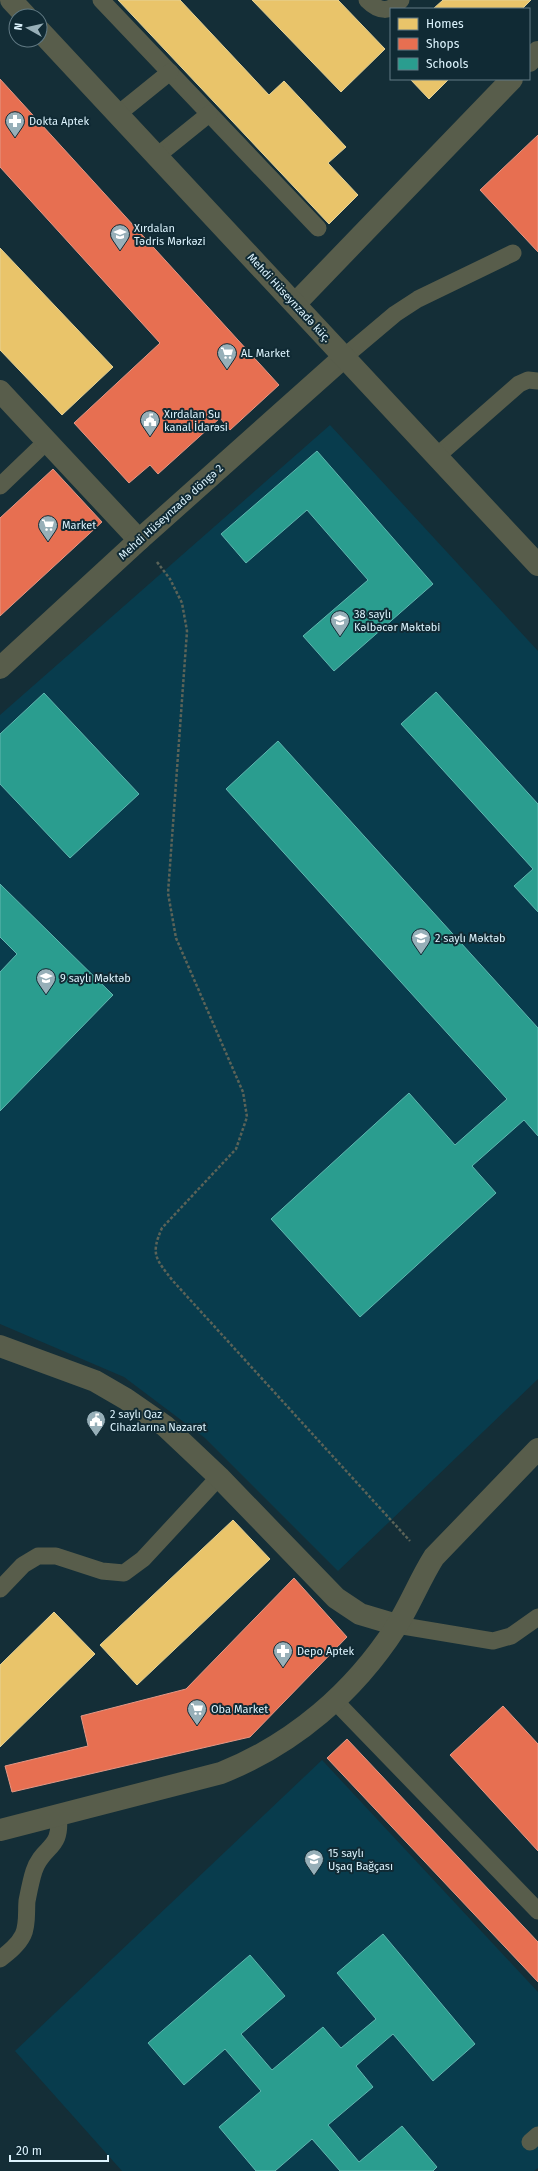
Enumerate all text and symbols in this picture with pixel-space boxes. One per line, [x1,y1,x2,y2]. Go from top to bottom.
north arrow [8,8,48,48]
legend [390,8,530,80]
text: Homes [426,17,464,31]
text: N [12,22,26,31]
text: Shops [426,37,460,51]
text: Schools [426,57,469,71]
pharmacy icon: Dokta Aptek [4,110,26,138]
place label: Dokta Aptek [29,115,90,128]
place label: Xırdalan Tədris Mərkəzi [134,222,206,248]
school or university icon: Xırdalan Tədris Mərkəzi [109,223,131,251]
street label: Mehdi Hüseynzadə küç. [244,251,334,345]
supermarket icon: AL Market [216,342,238,370]
place label: AL Market [241,347,290,360]
place label: Xırdalan Su kanal İdarəsi [164,408,228,434]
public building icon: Xırdalan Su kanal İdarəsi [139,409,161,437]
street label: Mehdi Hüseynzadə döngə 2 [116,462,226,562]
supermarket icon: Market [37,514,59,542]
place label: Market [62,519,96,532]
place label: 38 saylı Kəlbəcər Məktəbi [354,608,440,634]
school or university icon: 38 saylı Kəlbəcər Məktəbi [329,609,351,637]
school or university icon: 2 saylı Məktəb [410,927,432,955]
place label: 2 saylı Məktəb [435,932,506,945]
school or university icon: 9 saylı Məktəb [35,967,57,995]
place label: 9 saylı Məktəb [60,972,131,985]
place label: 2 saylı Qaz Cihazlarına Nəzarət [110,1408,207,1434]
public building icon: 2 saylı Qaz Cihazlarına Nəzarət [85,1409,107,1437]
pharmacy icon: Depo Aptek [272,1640,294,1668]
place label: Depo Aptek [297,1645,355,1658]
supermarket icon: Oba Market [186,1698,208,1726]
place label: Oba Market [211,1703,268,1716]
place label: 15 saylı Uşaq Bağçası [328,1847,393,1873]
school or university icon: 15 saylı Uşaq Bağçası [303,1848,325,1876]
scale bar [10,2137,108,2163]
text: 20 m [16,2144,42,2158]

